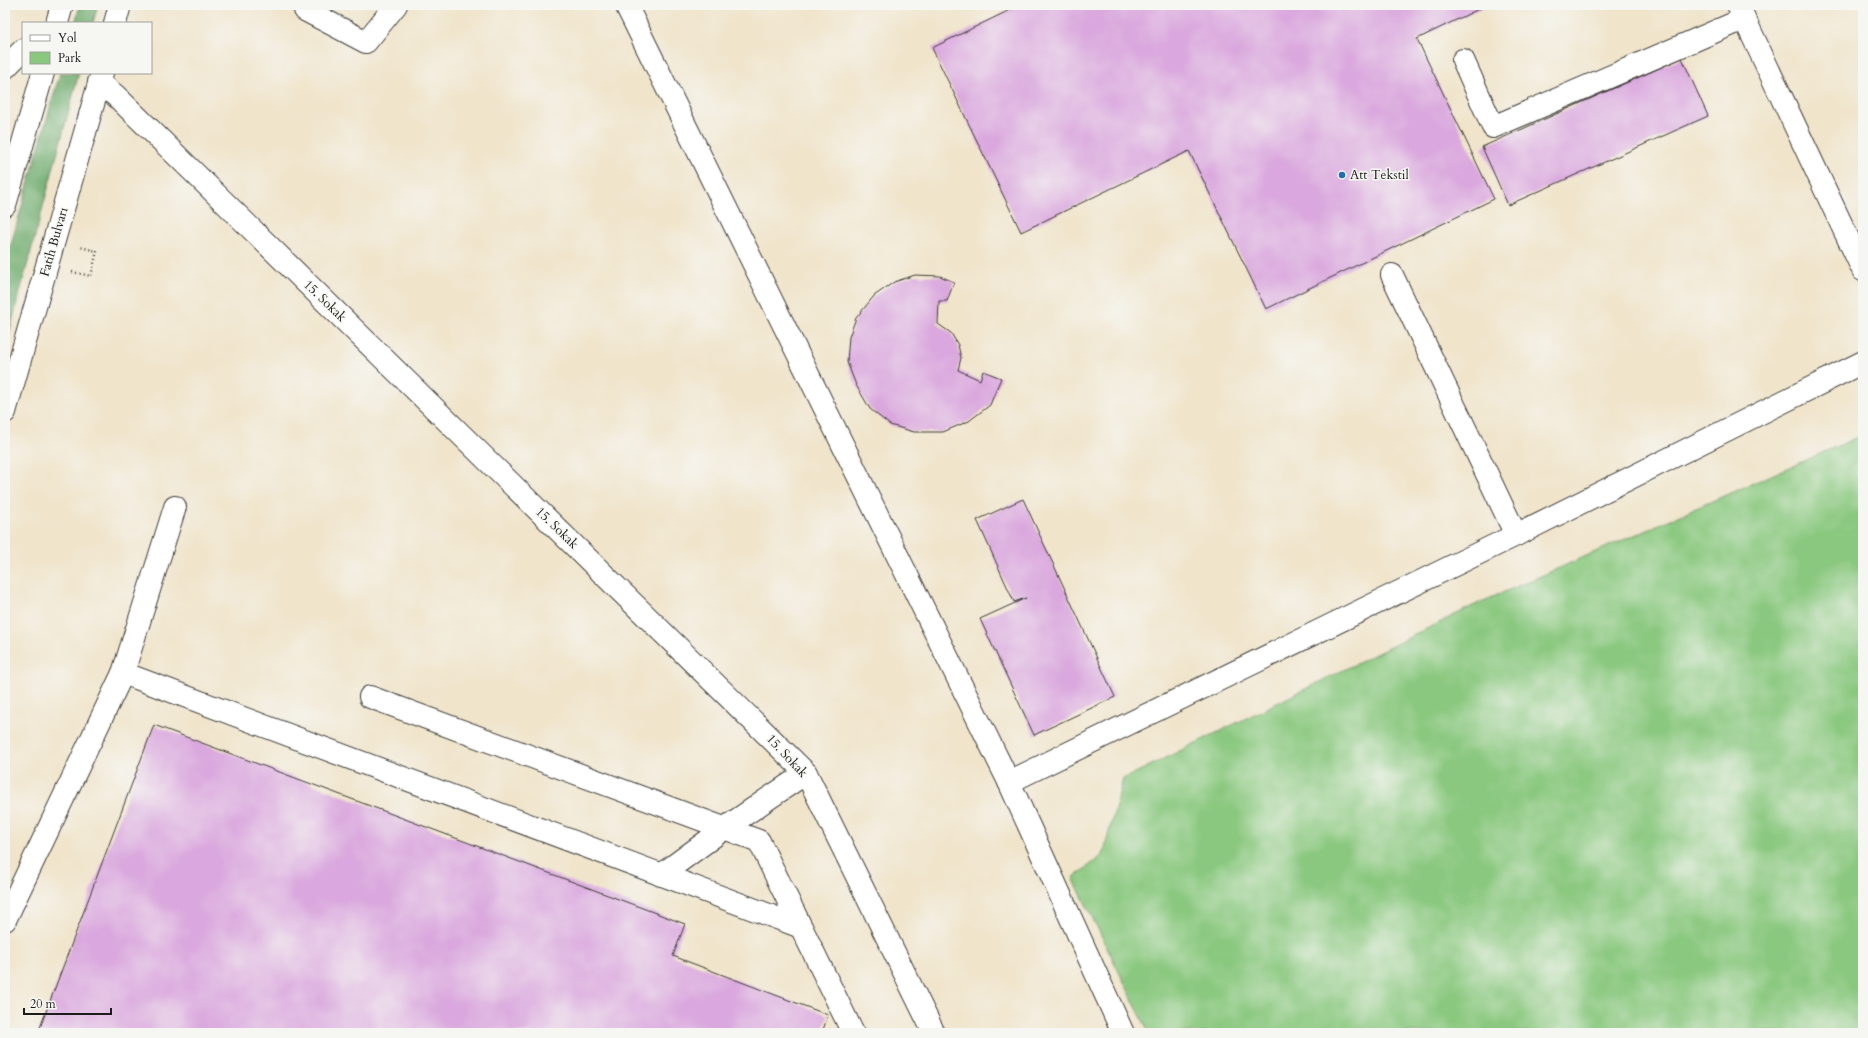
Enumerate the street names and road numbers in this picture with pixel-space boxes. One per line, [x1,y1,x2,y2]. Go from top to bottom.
street label: Fatih Bulvarı [36,205,73,279]
street label: 15. Sokak [300,276,350,326]
street label: 15. Sokak [532,503,582,553]
street label: 15. Sokak [762,730,812,782]

